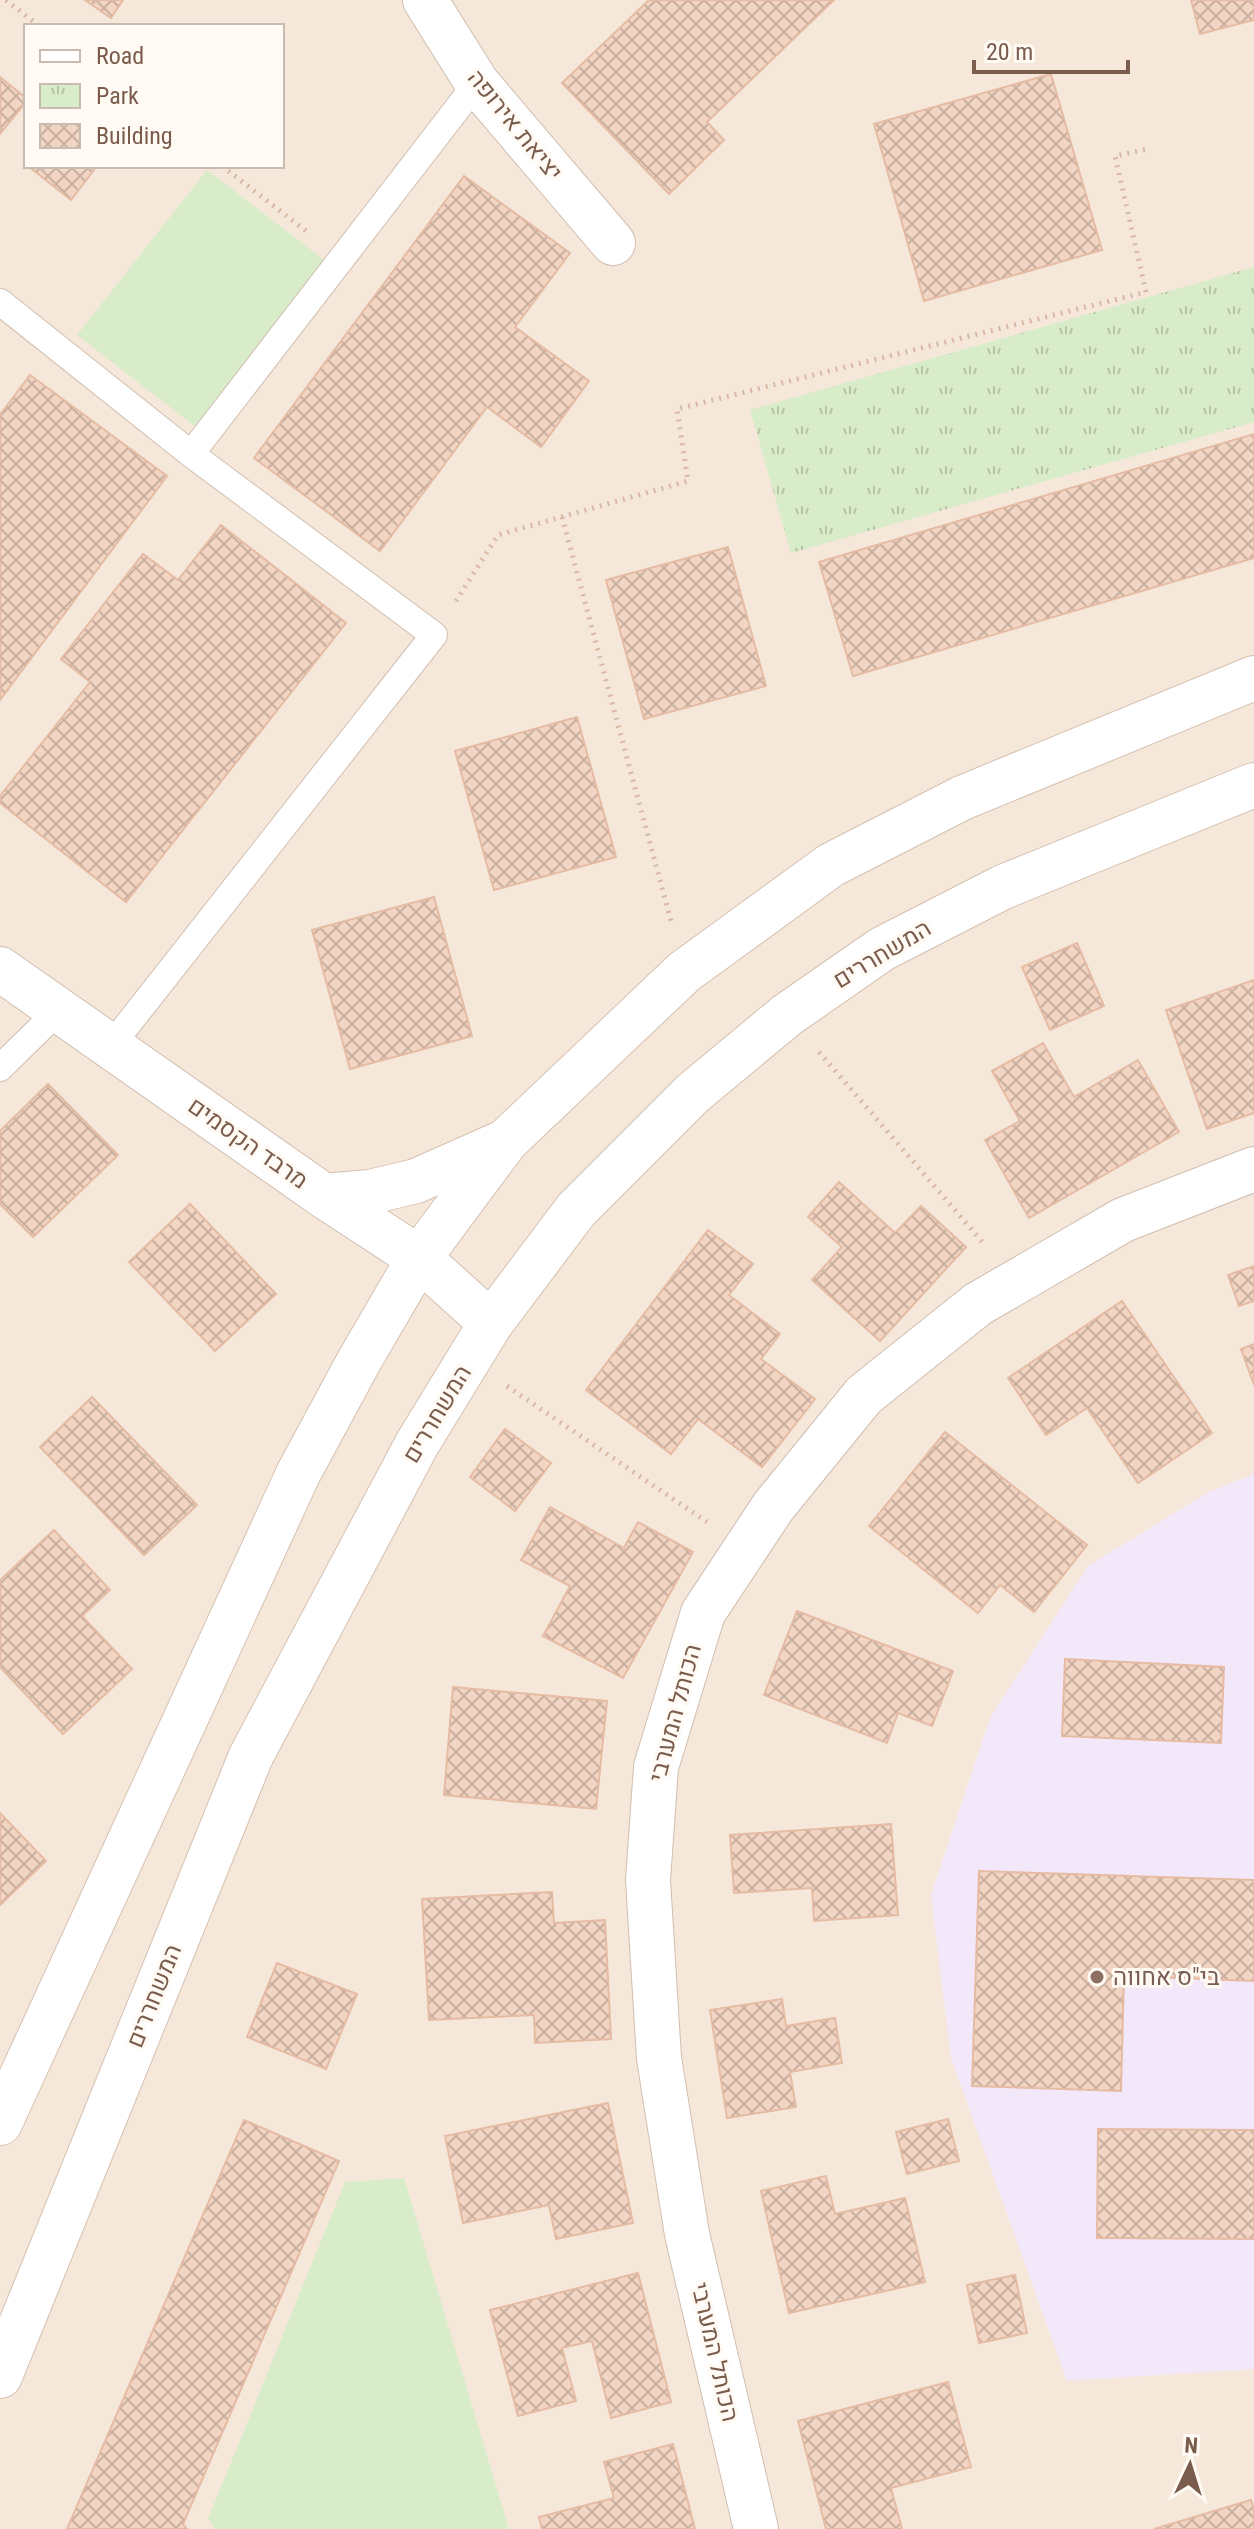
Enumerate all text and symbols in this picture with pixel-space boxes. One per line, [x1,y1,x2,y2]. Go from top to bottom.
legend [24,24,284,168]
scale bar [974,24,1128,74]
text: 20 m [986,38,1033,66]
text: Road [96,42,144,70]
street label: יציאת אירופה [462,64,568,186]
text: Park [96,82,139,110]
text: Building [96,122,173,150]
street label: המשחררים [828,914,936,994]
street label: מרבד הקסמים [183,1091,313,1195]
street label: המשחררים [397,1360,477,1468]
street label: הכותל המערבי [643,1641,707,1785]
street label: המשחררים [121,1940,187,2052]
place label: בי"ס אחווה [1113,1963,1220,1991]
marker: בי"ס אחווה [1088,1968,1106,1986]
street label: הכותל המערבי [685,2280,745,2424]
north arrow [1150,2425,1230,2505]
text: N [1184,2433,1199,2458]

